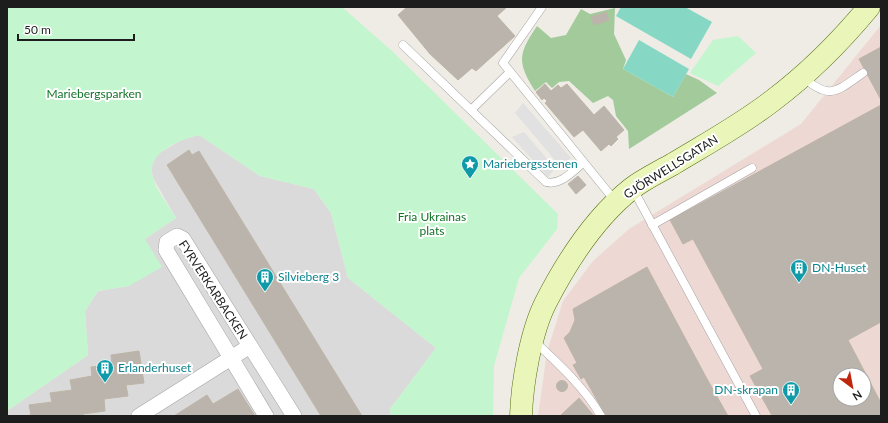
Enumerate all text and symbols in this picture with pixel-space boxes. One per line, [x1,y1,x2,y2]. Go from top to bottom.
scale bar [18,16,134,42]
text: 50 m [24,22,51,37]
park label: Mariebergsparken [46,86,142,101]
street label: GJÖRWELLSGATAN [621,131,721,202]
place icon: Mariebergsstenen [460,154,480,179]
place label: Mariebergsstenen [483,156,578,171]
park label: Fria Ukrainas plats [398,209,466,238]
street label: FYRVERKARBACKEN [176,237,251,342]
building icon: DN-Huset [789,258,809,283]
place label: DN-Huset [812,260,867,275]
building icon: Silvieberg 3 [255,267,275,292]
place label: Silvieberg 3 [278,269,339,284]
building icon: Erlanderhuset [95,358,115,383]
place label: Erlanderhuset [118,360,192,375]
north arrow [832,367,872,407]
building icon: DN-skrapan [781,380,801,405]
place label: DN-skrapan [714,382,778,397]
text: N [851,388,865,404]

